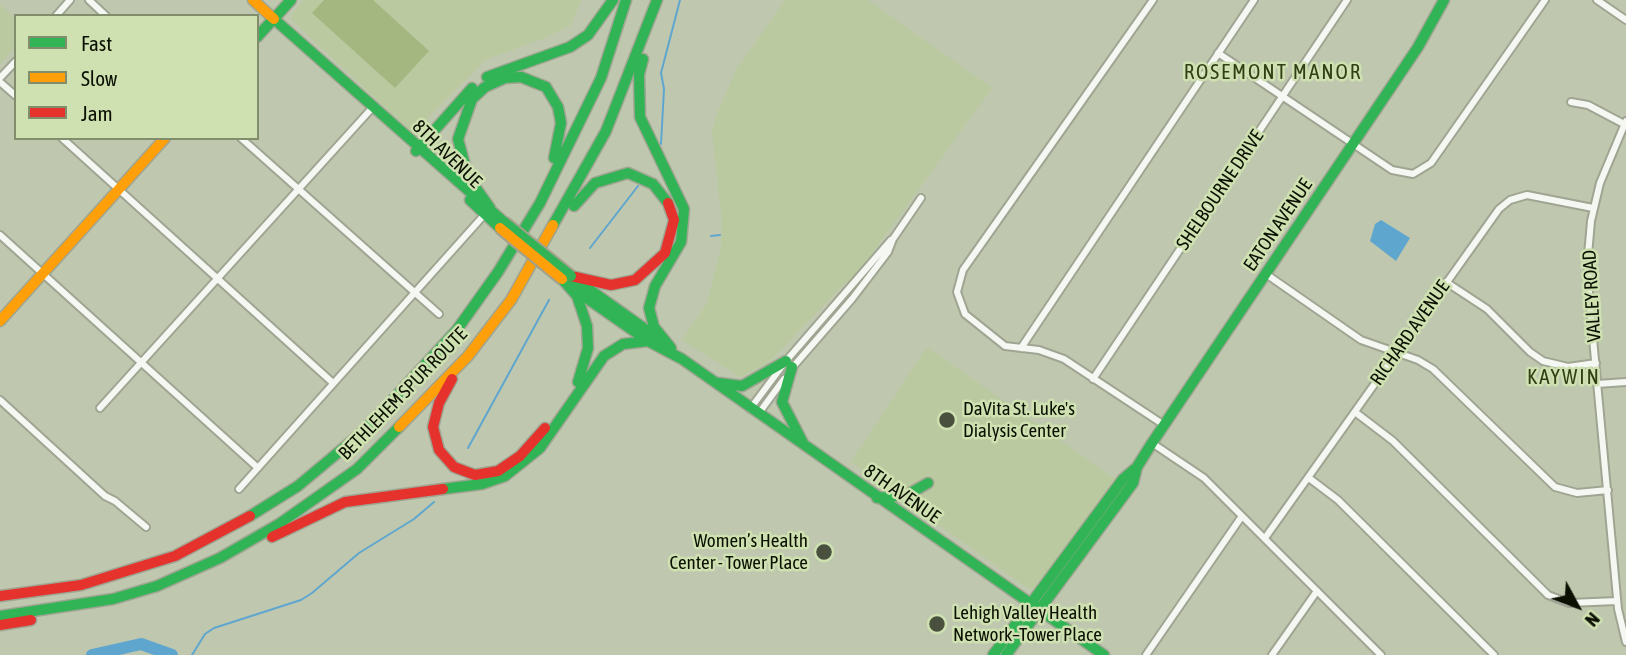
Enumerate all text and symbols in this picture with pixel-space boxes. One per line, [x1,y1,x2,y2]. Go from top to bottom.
legend [14,14,259,140]
text: Fast [81,31,112,55]
district label: ROSEMONT MANOR [1185,59,1361,85]
text: Slow [81,66,117,90]
text: Jam [81,101,113,125]
street label: 8TH AVENUE [408,115,486,193]
street label: SHELBOURNE DRIVE [1172,126,1268,254]
street label: EATON AVENUE [1239,175,1317,275]
street label: VALLEY ROAD [1578,249,1606,343]
street label: RICHARD AVENUE [1365,276,1455,390]
street label: BETHLEHEM SPUR ROUTE [334,323,472,465]
district label: KAYWIN [1528,364,1600,390]
place label: DaVita St. Luke's Dialysis Center [963,398,1075,442]
marker: DaVita St. Luke's Dialysis Center [937,410,957,430]
street label: 8TH AVENUE [860,459,944,529]
place label: Women’s Health Center - Tower Place [669,530,808,574]
marker: Women’s Health Center - Tower Place [814,542,834,562]
north arrow [1542,571,1612,641]
place label: Lehigh Valley Health Network–Tower Place [953,602,1102,646]
text: N [1581,608,1605,631]
marker: Lehigh Valley Health Network–Tower Place [927,614,947,634]

